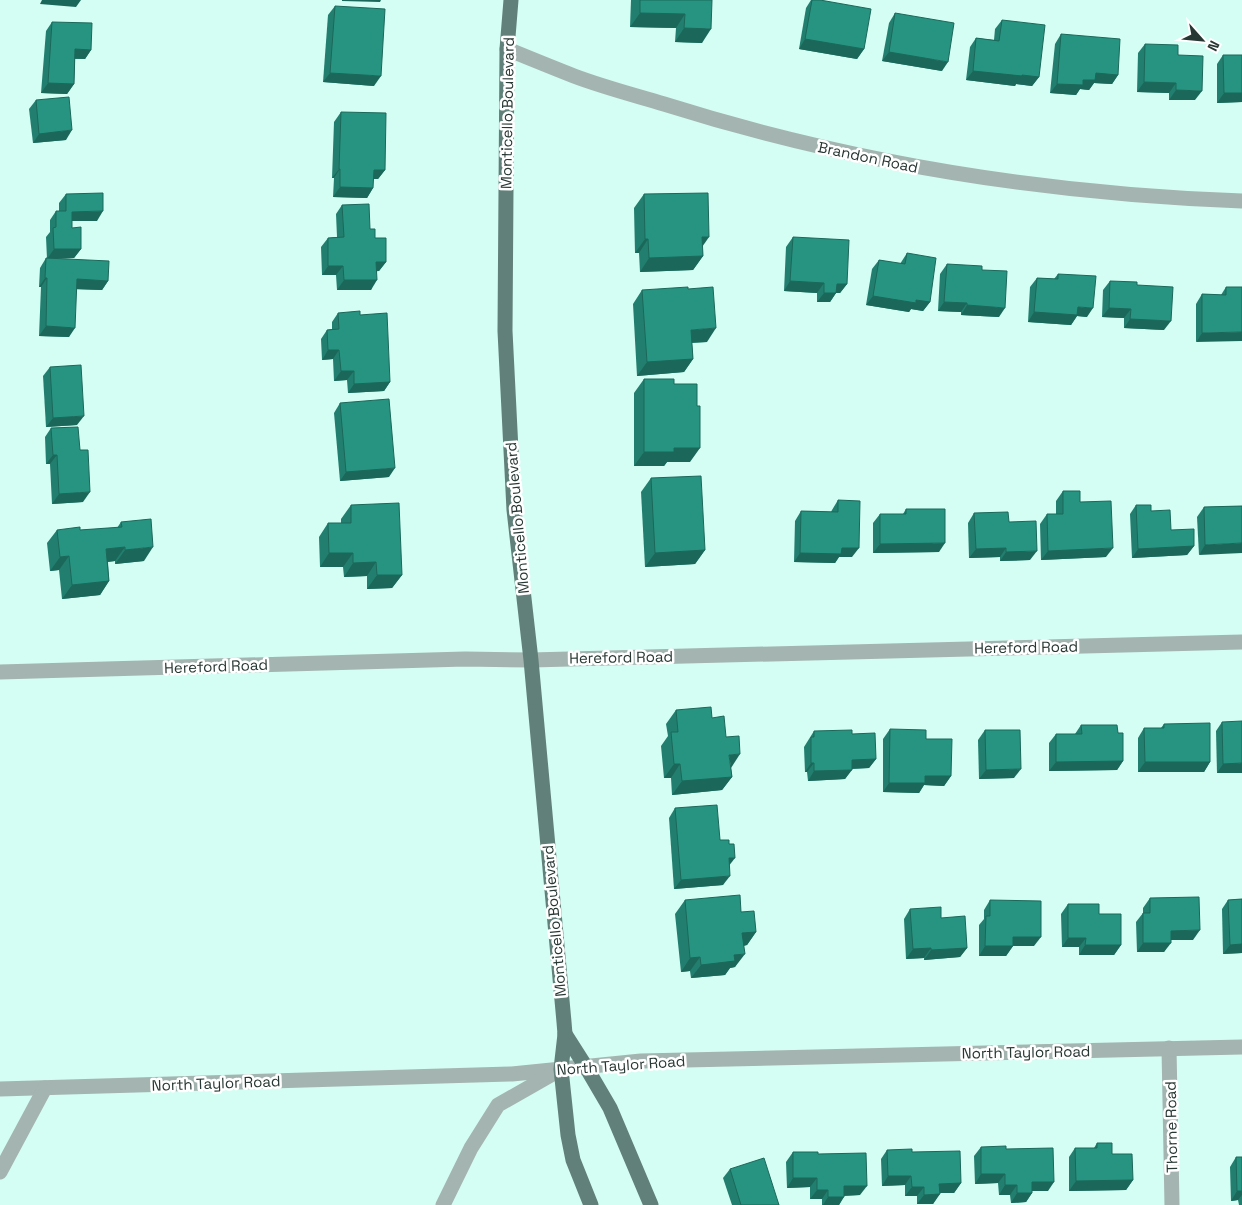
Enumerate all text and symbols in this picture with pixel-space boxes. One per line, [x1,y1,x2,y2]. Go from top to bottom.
north arrow [1177,15,1227,65]
street label: Monticello Boulevard [496,37,518,189]
text: N [1203,38,1224,54]
street label: Brandon Road [816,137,920,177]
street label: Monticello Boulevard [501,441,533,595]
street label: Hereford Road [974,637,1078,657]
street label: Hereford Road [569,647,673,667]
street label: Hereford Road [164,655,268,677]
street label: Monticello Boulevard [538,844,570,998]
street label: North Taylor Road [961,1041,1091,1063]
street label: North Taylor Road [556,1051,686,1079]
street label: North Taylor Road [151,1071,281,1095]
street label: Thorne Road [1161,1081,1181,1173]

